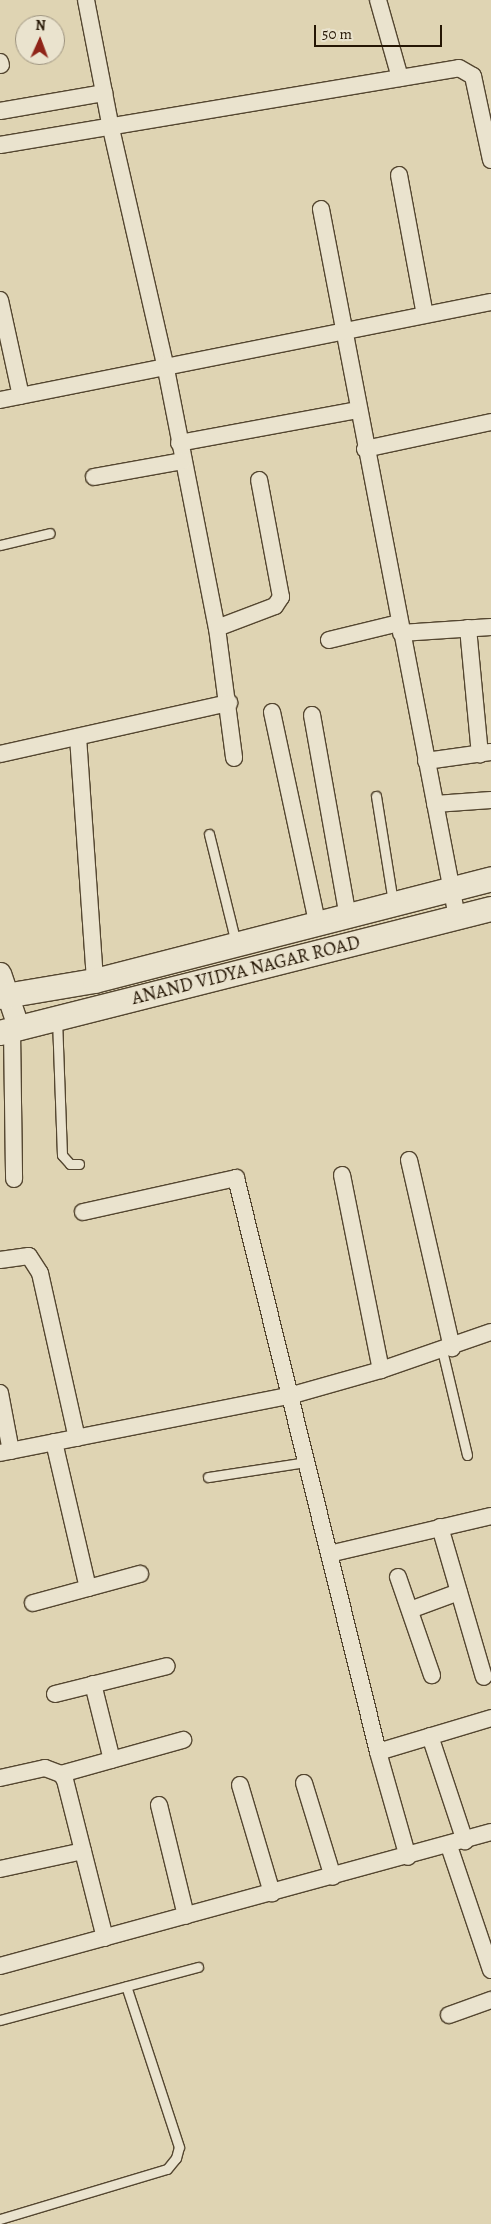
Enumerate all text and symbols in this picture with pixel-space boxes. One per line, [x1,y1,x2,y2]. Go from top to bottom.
north arrow [15,15,65,65]
scale bar [316,15,444,47]
text: N [35,16,46,35]
text: 50 m [322,24,352,44]
street label: ANAND VIDYA NAGAR ROAD [129,932,363,1010]

